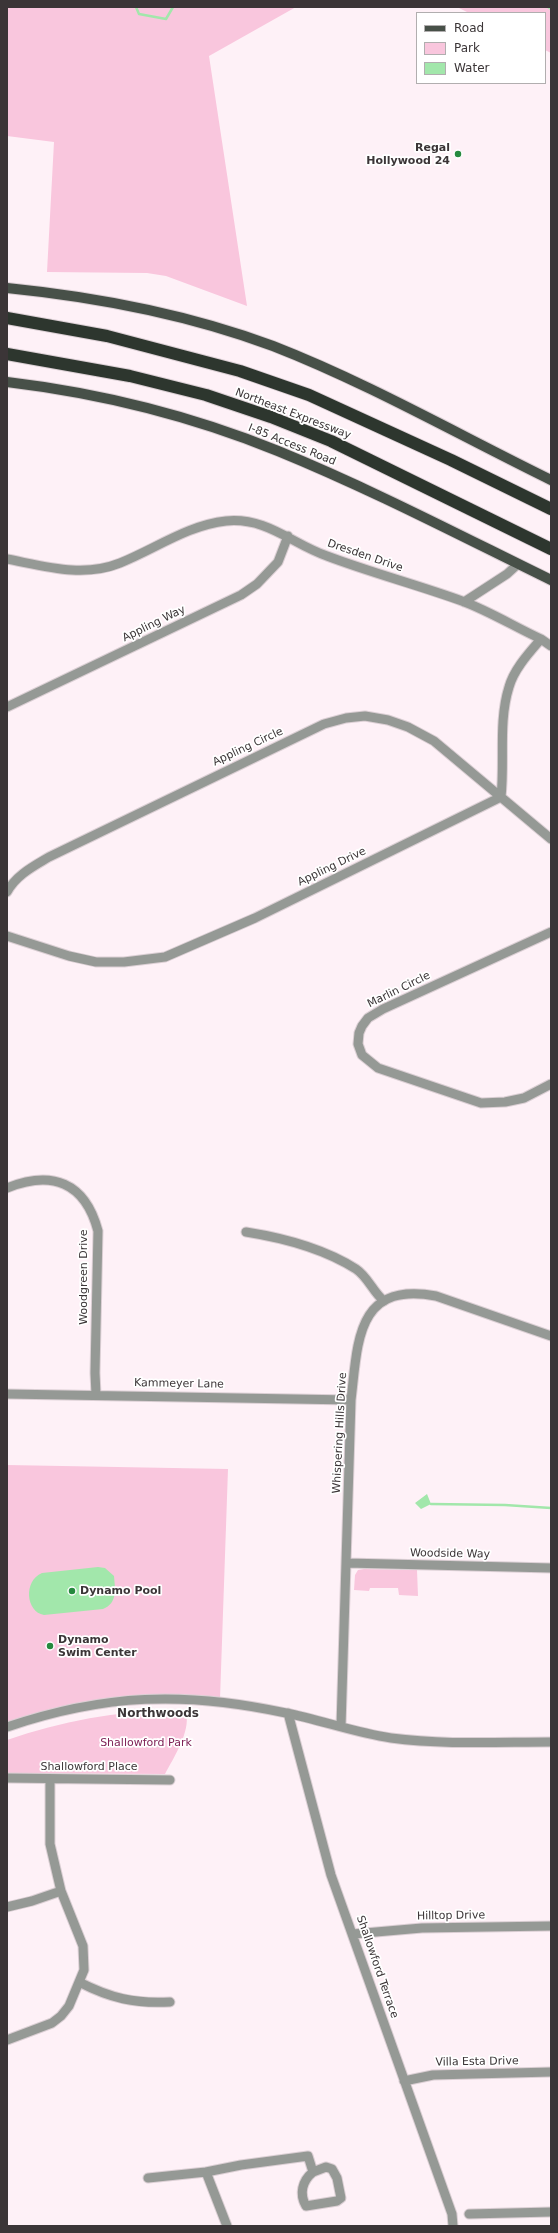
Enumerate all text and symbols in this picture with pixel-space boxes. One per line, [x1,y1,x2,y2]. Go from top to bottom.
legend [416,12,546,84]
text: Road [454,21,484,35]
text: Park [454,41,480,55]
text: Water [454,61,489,75]
place label: Regal Hollywood 24 [366,141,450,167]
marker: Regal Hollywood 24 [453,149,463,159]
street label: Northeast Expressway [233,386,353,442]
street label: I-85 Access Road [246,421,338,469]
street label: Dresden Drive [326,537,404,575]
street label: Appling Way [120,603,188,645]
street label: Appling Circle [211,725,285,769]
street label: Appling Drive [296,845,368,889]
street label: Marlin Circle [365,969,433,1011]
street label: Woodgreen Drive [77,1229,91,1325]
street label: Whispering Hills Drive [330,1372,350,1494]
street label: Kammeyer Lane [134,1377,224,1391]
street label: Woodside Way [410,1547,490,1561]
place label: Dynamo Pool [80,1584,161,1598]
marker: Dynamo Pool [67,1586,77,1596]
place label: Dynamo Swim Center [58,1633,137,1659]
marker: Dynamo Swim Center [45,1641,55,1651]
district label: Northwoods [117,1707,199,1721]
park label: Shallowford Park [100,1736,192,1750]
street label: Shallowford Place [40,1760,138,1774]
street label: Hilltop Drive [417,1909,485,1923]
street label: Shallowford Terrace [353,1914,401,2020]
street label: Villa Esta Drive [435,2055,519,2069]

